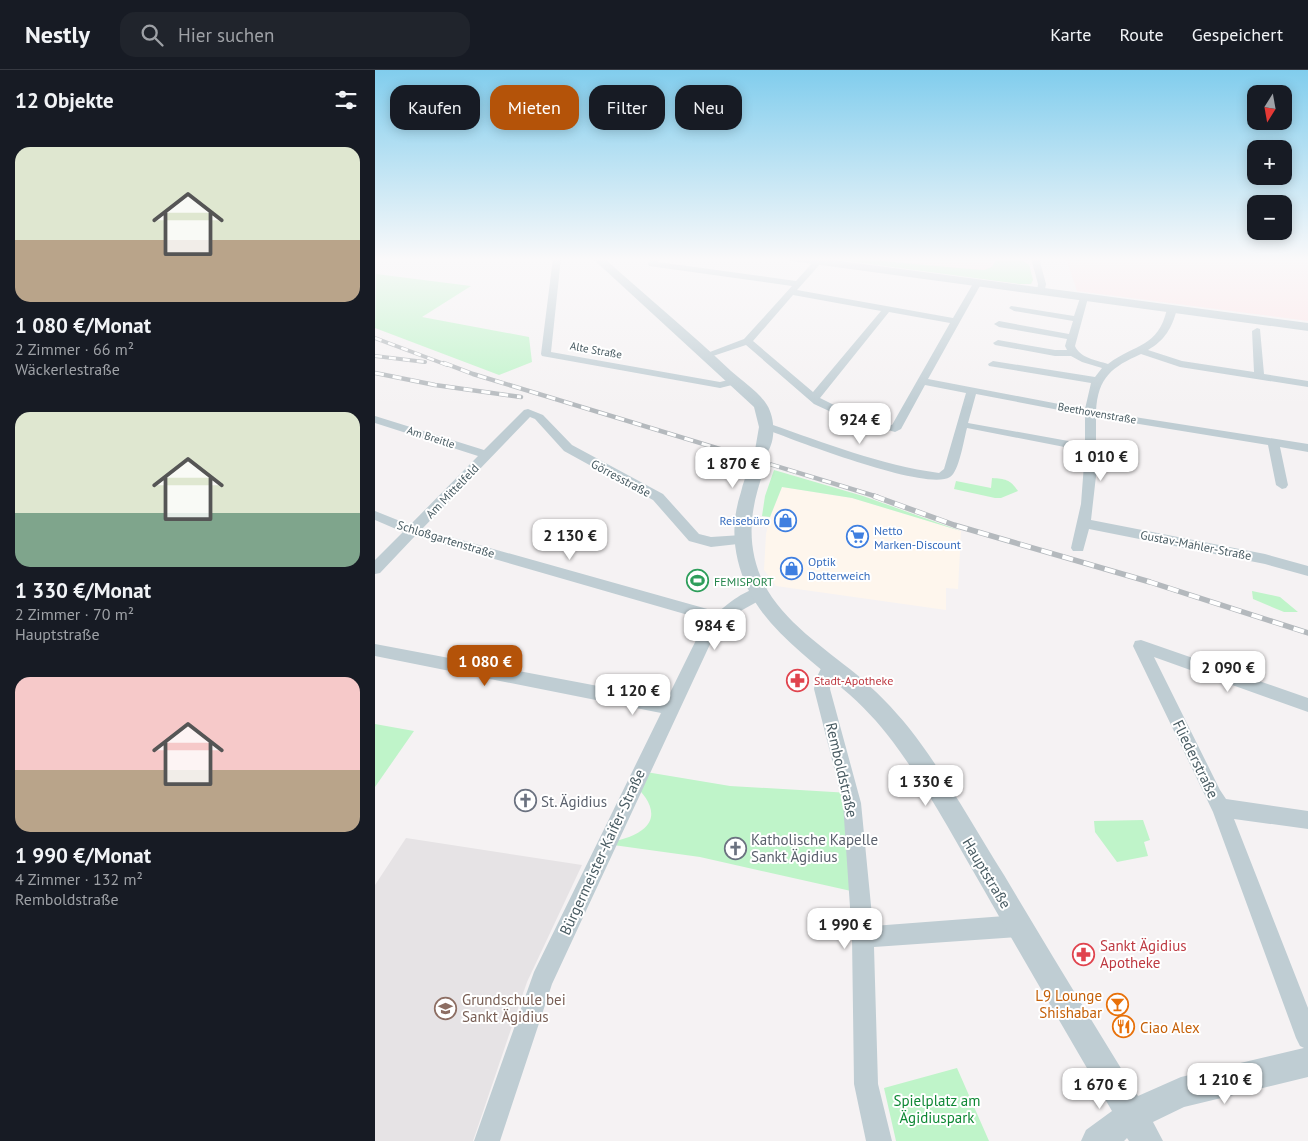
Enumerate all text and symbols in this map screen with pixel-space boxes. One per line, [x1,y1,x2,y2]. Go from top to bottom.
search box [120,12,470,57]
text: Nestly [25,19,90,50]
icon: search [138,21,166,49]
text: Hier suchen [178,23,274,47]
text: Karte [1050,23,1091,46]
text: Route [1119,23,1164,46]
text: Gespeichert [1192,23,1283,46]
chip: Kaufen [390,85,480,130]
chip: Mieten [490,85,579,130]
chip: Filter [589,85,665,130]
chip: Neu [675,85,742,130]
north arrow [1247,85,1293,130]
map controls [1247,85,1292,240]
icon: filters [332,86,360,114]
text: 12 Objekte [15,87,114,114]
button: + [1247,140,1292,185]
icon: home [143,179,233,269]
button: − [1247,195,1292,240]
text: 1 080 €/Monat [15,312,151,339]
text: 2 Zimmer · 66 m² [15,339,134,359]
street label: Alte Straße [569,339,624,362]
text: Wäckerlestraße [15,359,120,379]
street label: Beethovenstraße [1057,399,1138,427]
pin: 924 € [825,402,895,445]
text: 924 € [840,409,880,429]
street label: Am Breitle [405,423,457,451]
pin: 1 010 € [1055,440,1147,482]
icon: home [143,444,233,534]
pin: 1 870 € [687,446,779,489]
text: 1 010 € [1074,446,1128,466]
text: 1 870 € [706,453,760,473]
street label: Görresstraße [589,456,653,500]
street label: Am Mittelfeld [422,461,482,521]
shop icon: Reisebüro [774,508,798,532]
place label: Reisebüro [720,513,770,528]
street label: Schloßgartenstraße [395,517,497,561]
pin: 2 130 € [524,518,616,561]
place label: Netto Marken-Discount [874,523,961,552]
text: 2 130 € [543,525,597,545]
supermarket icon: Netto Marken-Discount [846,525,870,549]
street label: Gustav-Mahler-Straße [1139,527,1253,563]
place label: Optik Dotterweich [808,554,870,583]
shop icon: Optik Dotterweich [780,556,804,580]
sports icon: FEMISPORT [686,569,710,593]
place label: FEMISPORT [714,574,774,589]
text: 1 330 €/Monat [15,577,151,604]
text: 2 Zimmer · 70 m² [15,604,134,624]
pin: 984 € [680,608,750,651]
text: 984 € [695,615,735,635]
text: Hauptstraße [15,624,100,644]
pin: 1 080 € [439,644,531,687]
pin: 2 090 € [1182,650,1274,693]
text: 1 080 € [458,651,512,671]
text: 2 090 € [1201,657,1255,677]
pharmacy icon: Stadt-Apotheke [786,668,810,692]
place label: Stadt-Apotheke [814,673,893,688]
pin: 1 120 € [587,674,679,716]
text: 1 120 € [606,680,660,700]
icon: home [143,709,233,799]
street label: Fliederstraße [1169,717,1223,801]
street label: Remboldstraße [822,721,862,819]
pin: 1 330 € [880,764,972,807]
street label: Bürgermeister-Kaifer-Straße [555,766,649,938]
text: 1 330 € [899,771,953,791]
church icon: St. Ägidius [513,789,537,813]
place label: St. Ägidius [541,792,607,811]
place label: Katholische Kapelle Sankt Ägidius [751,830,878,866]
street label: Hauptstraße [958,834,1016,912]
church icon: Katholische Kapelle Sankt Ägidius [723,836,747,860]
text: 1 990 €/Monat [15,842,151,869]
text: 4 Zimmer · 132 m² [15,869,143,889]
text: Remboldstraße [15,889,119,909]
pin: 1 990 € [799,908,891,950]
text: 1 990 € [818,914,872,934]
place label: Sankt Ägidius Apotheke [1100,936,1187,972]
pharmacy icon: Sankt Ägidius Apotheke [1072,942,1096,966]
place label: L9 Lounge Shishabar [1035,986,1102,1022]
place label: Grundschule bei Sankt Ägidius [462,990,566,1026]
bar icon: L9 Lounge Shishabar [1106,992,1130,1016]
school or university icon: Grundschule bei Sankt Ägidius [434,996,458,1020]
restaurant icon: Ciao Alex [1112,1015,1136,1039]
place label: Ciao Alex [1140,1018,1200,1037]
pin: 1 210 € [1179,1062,1271,1105]
pin: 1 670 € [1054,1068,1146,1110]
text: 1 210 € [1198,1069,1252,1089]
text: 1 670 € [1073,1074,1127,1094]
park label: Spielplatz am Ägidiuspark [893,1091,981,1127]

